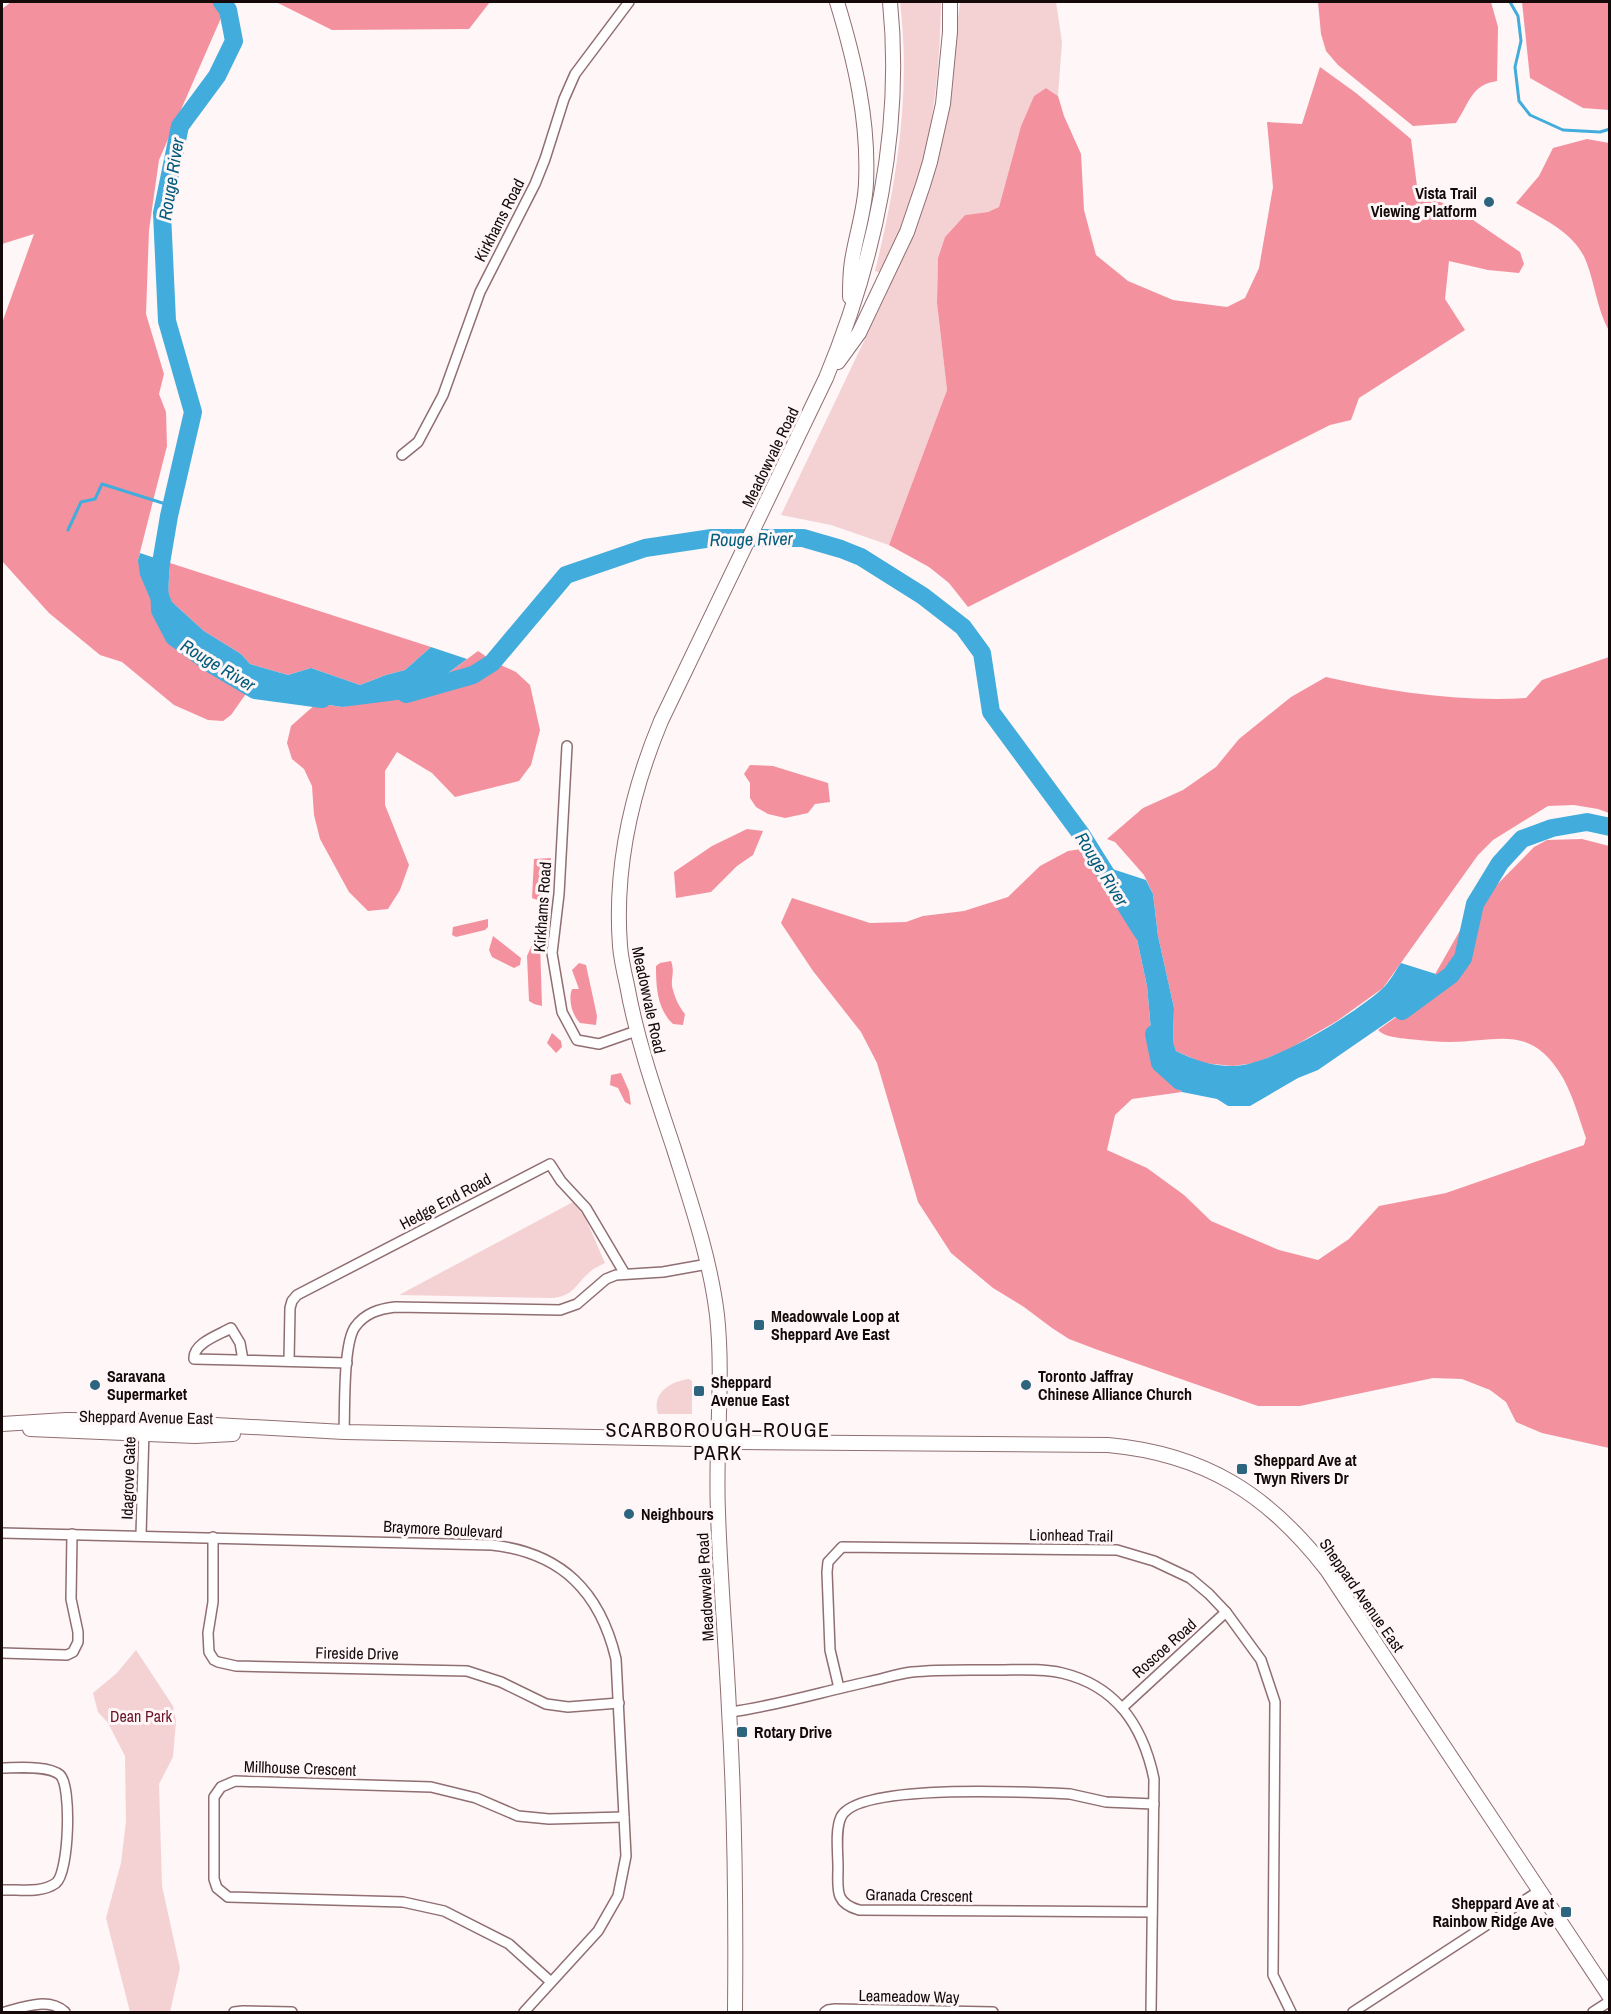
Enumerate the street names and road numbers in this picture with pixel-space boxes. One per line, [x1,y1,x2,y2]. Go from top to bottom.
street label: Kirkhams Road [469,175,529,265]
street label: Meadowvale Road [736,403,804,511]
street label: Kirkhams Road [528,861,556,953]
street label: Meadowvale Road [627,945,671,1055]
street label: Hedge End Road [395,1168,495,1234]
street label: Sheppard Avenue East [79,1405,214,1429]
street label: Idagrove Gate [116,1436,140,1520]
street label: Braymore Boulevard [383,1515,503,1543]
street label: Lionhead Trail [1029,1523,1113,1547]
street label: Meadowvale Road [691,1532,719,1642]
street label: Sheppard Avenue East [1315,1534,1410,1656]
street label: Roscoe Road [1127,1613,1201,1683]
street label: Fireside Drive [315,1641,399,1665]
street label: Millhouse Crescent [244,1755,357,1781]
street label: Granada Crescent [865,1883,973,1907]
street label: Leameadow Way [858,1984,960,2008]

